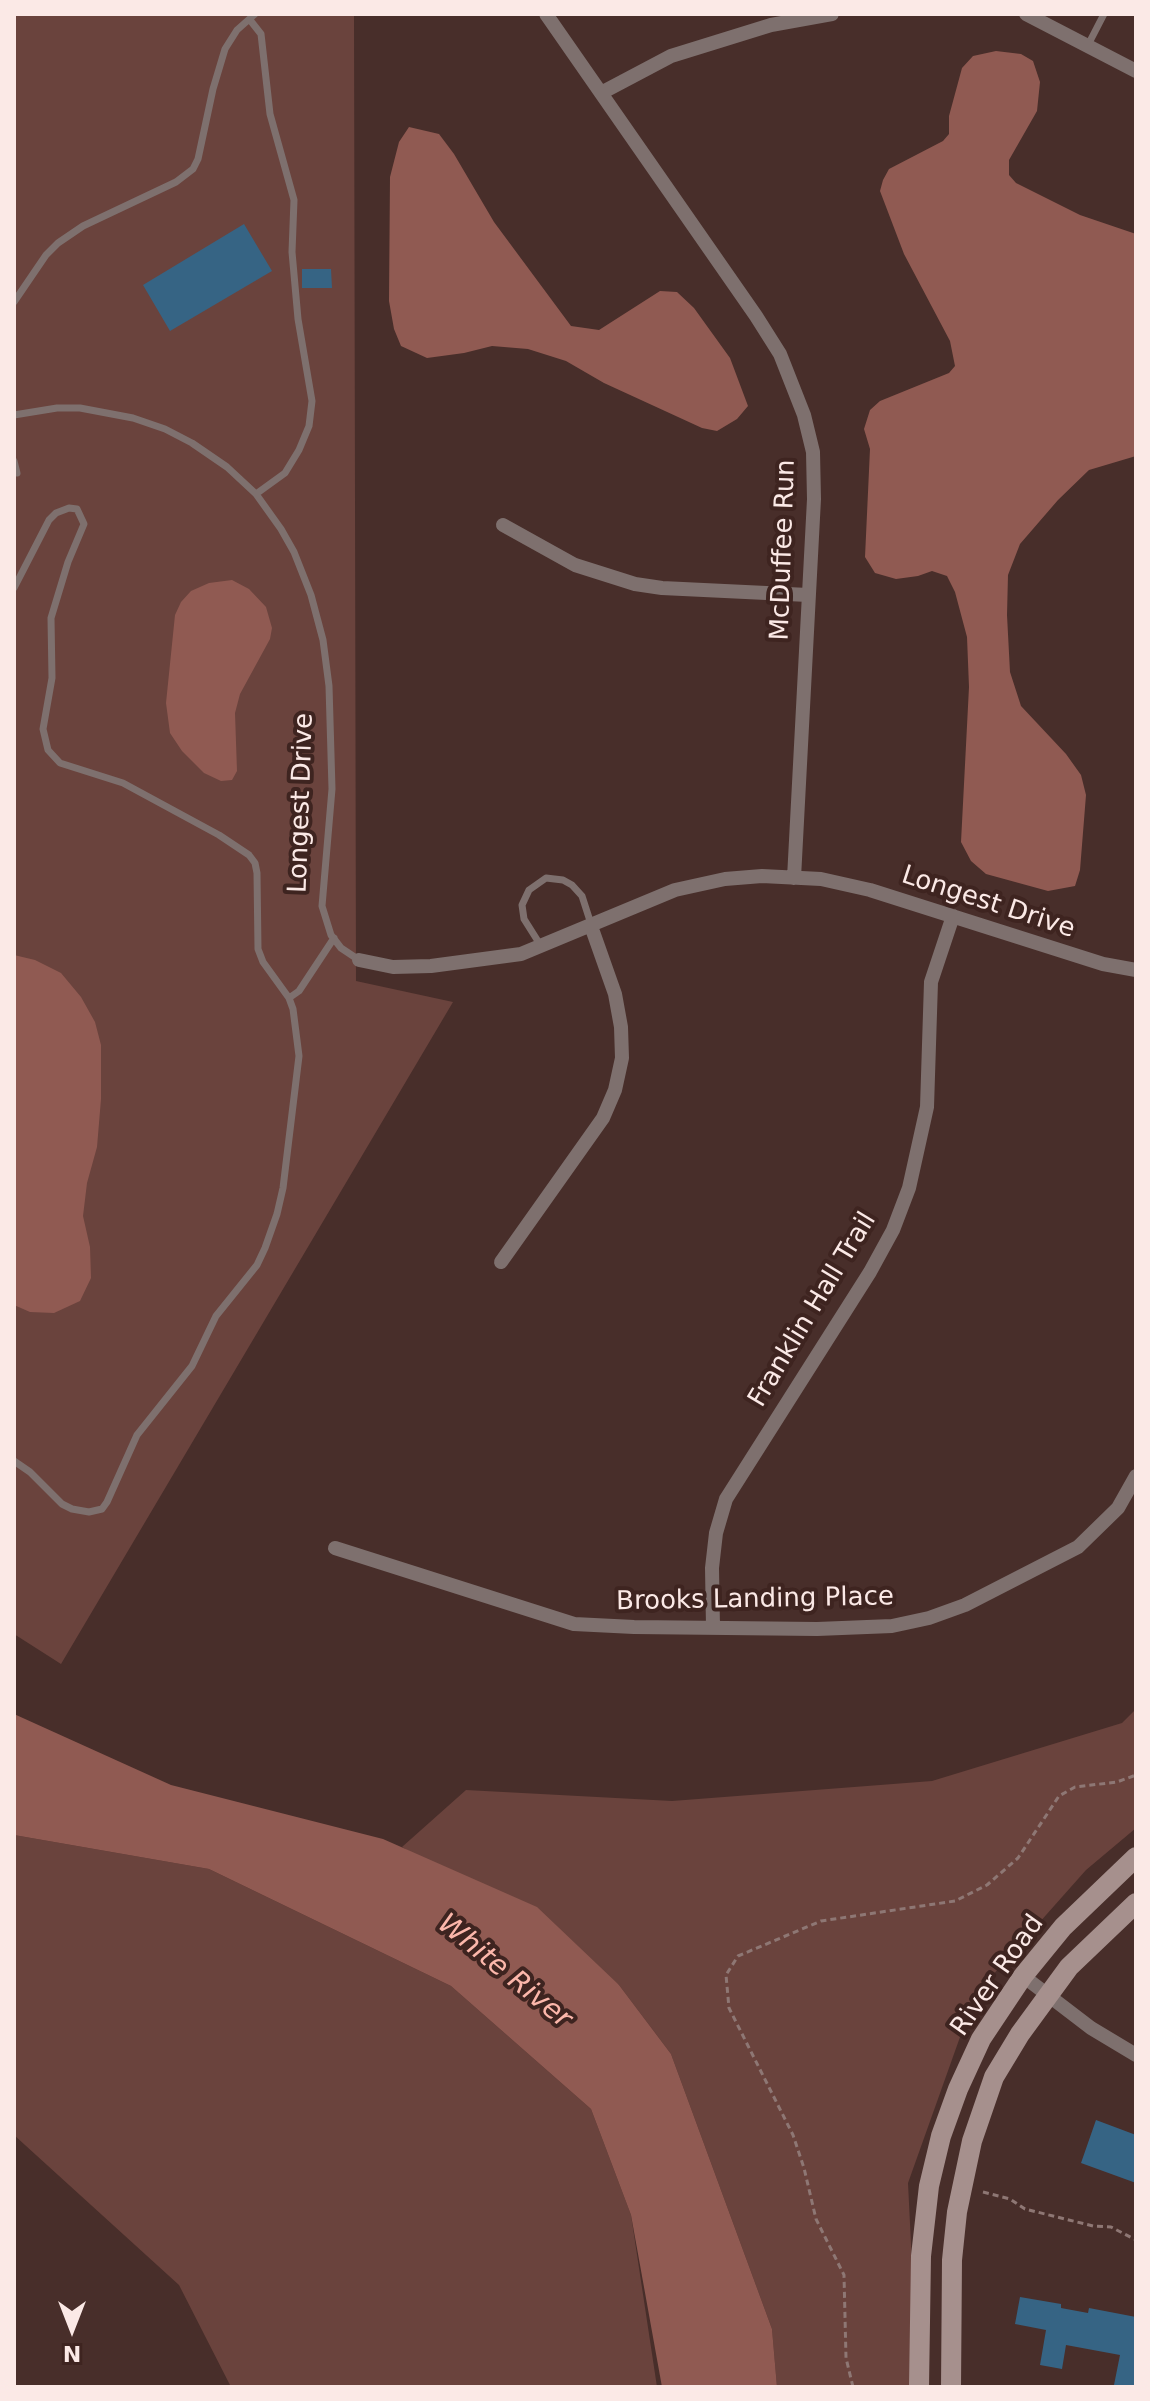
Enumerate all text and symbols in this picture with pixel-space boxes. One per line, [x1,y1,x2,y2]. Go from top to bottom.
street label: McDuffee Run [765,459,803,641]
street label: Longest Drive [283,712,321,894]
street label: Longest Drive [897,860,1079,946]
street label: Franklin Hall Trail [743,1207,883,1413]
street label: Brooks Landing Place [616,1582,894,1618]
water label: White River [430,1908,578,2036]
street label: River Road [945,1909,1051,2043]
north arrow [32,2289,112,2369]
text: N [63,2341,81,2366]

